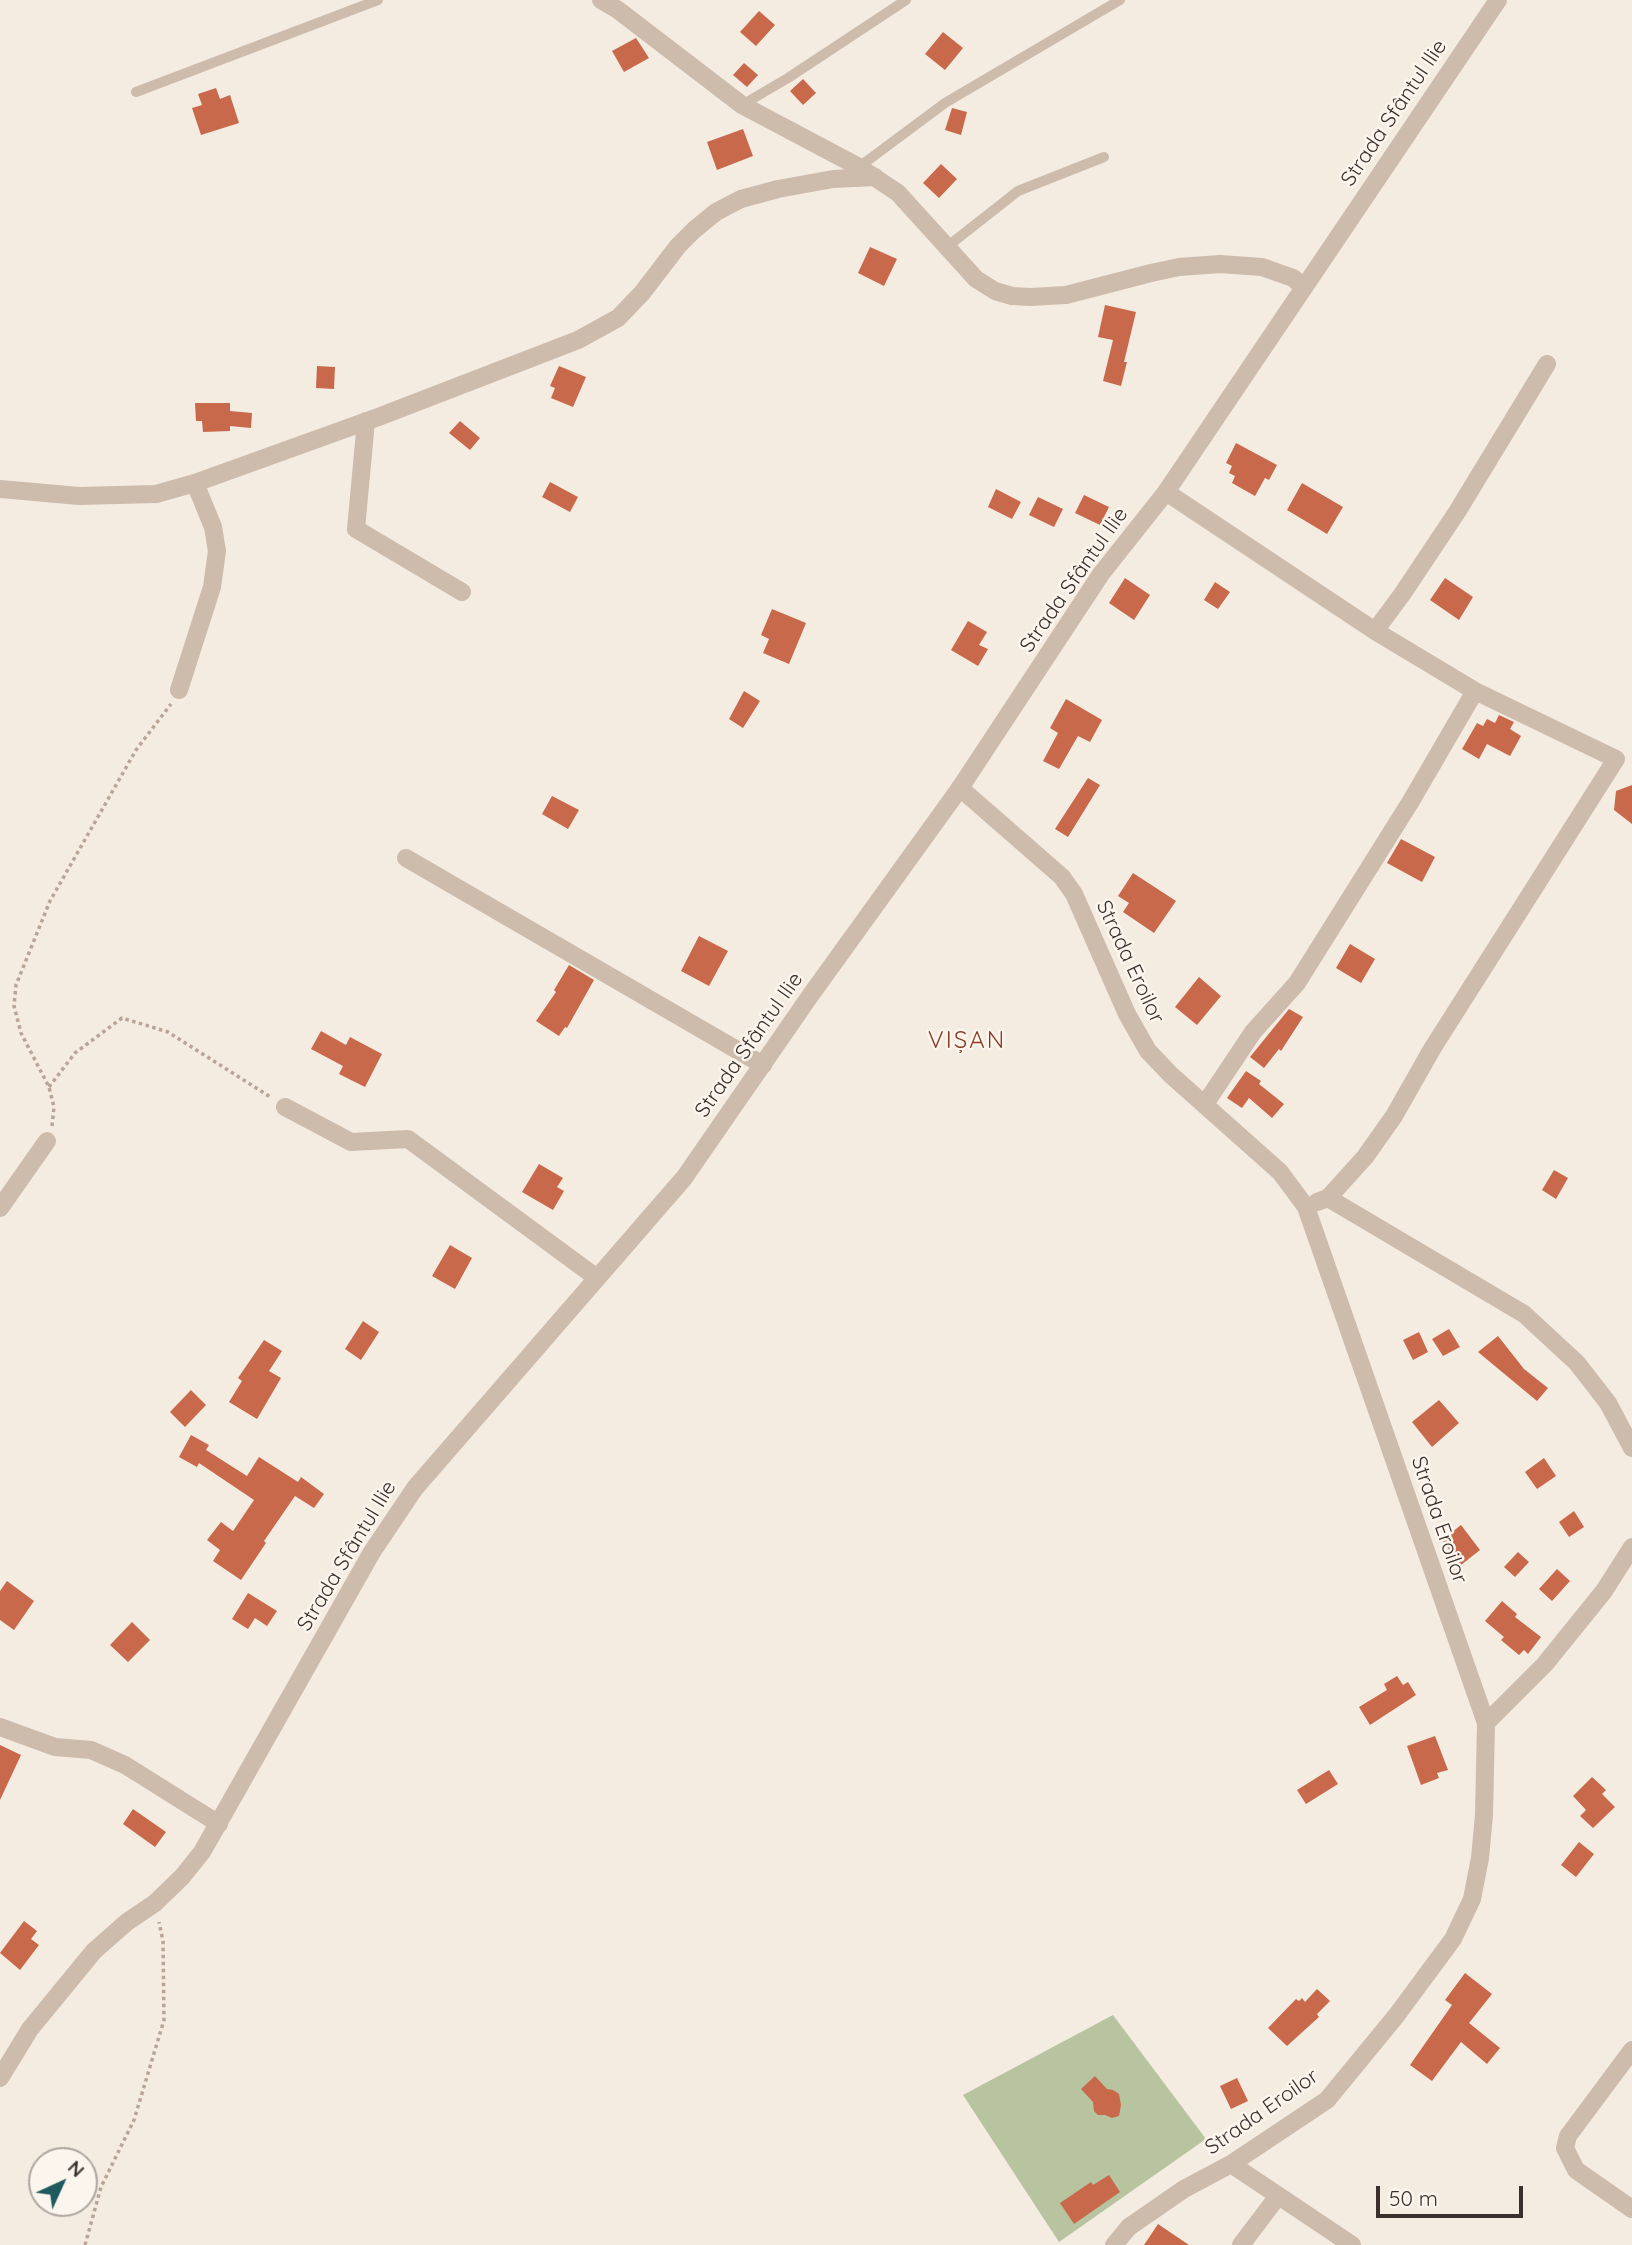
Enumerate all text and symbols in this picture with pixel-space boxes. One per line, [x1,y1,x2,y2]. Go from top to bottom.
street label: Strada Sfântul Ilie [1336,35,1452,191]
street label: Strada Sfântul Ilie [1015,503,1133,657]
street label: Strada Eroilor [1091,897,1169,1027]
street label: Strada Sfântul Ilie [690,968,808,1122]
district label: VIȘAN [928,1027,1006,1055]
street label: Strada Eroilor [1405,1453,1473,1587]
street label: Strada Sfântul Ilie [292,1476,402,1636]
street label: Strada Eroilor [1200,2064,1324,2160]
north arrow [28,2147,98,2217]
text: N [63,2155,90,2182]
scale bar [1380,2172,1527,2216]
text: 50 m [1389,2185,1438,2211]

